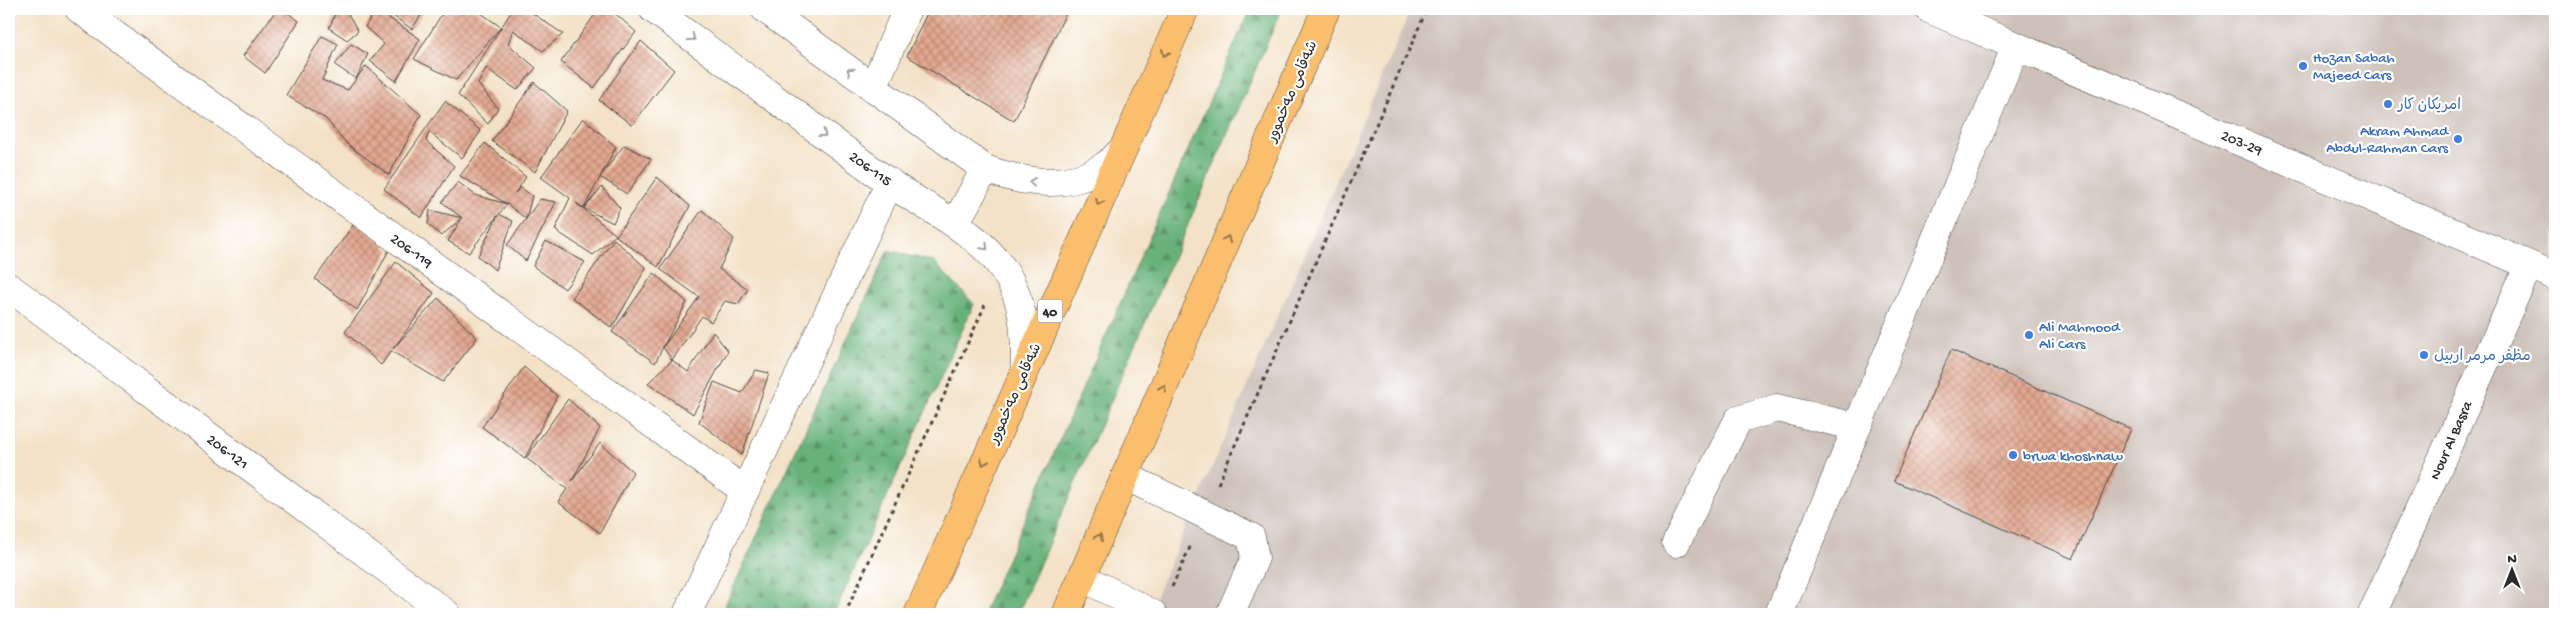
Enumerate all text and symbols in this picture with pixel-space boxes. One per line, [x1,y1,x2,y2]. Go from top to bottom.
one-way arrow [686,32,695,40]
street label: شەقامی مەخموور [1263,38,1322,146]
one-way arrow [1161,48,1172,57]
place label: Hozan Sabah Majeed Cars [2313,50,2395,85]
marker: Hozan Sabah Majeed Cars [2297,60,2309,72]
one-way arrow [847,69,856,77]
place label: امريكان كار [2397,97,2461,115]
marker: امريكان كار [2382,98,2394,110]
place label: Akram Ahmad Abdul-Rahman Cars [2326,123,2449,158]
street label: 203-29 [2218,127,2265,161]
one-way arrow [817,128,826,136]
marker: Akram Ahmad Abdul-Rahman Cars [2452,133,2464,145]
street label: 206-115 [845,148,895,191]
one-way arrow [1027,177,1035,188]
one-way arrow [1095,197,1106,206]
street label: 206-119 [386,230,436,273]
one-way arrow [1221,235,1232,244]
one-way arrow [979,241,988,250]
road number: 40 [1038,300,1062,322]
place label: Ali Mahmood Ali Cars [2039,319,2121,354]
marker: Ali Mahmood Ali Cars [2023,329,2035,341]
street label: شەقامی مەخموور [985,341,1046,448]
place label: مظفر مرمر اربيل [2434,348,2531,366]
marker: مظفر مرمر اربيل [2418,349,2430,361]
one-way arrow [1157,384,1168,393]
street label: Nour Al Basra [2426,398,2477,483]
street label: 206-121 [202,431,251,474]
place label: brwa khoshnaw [2023,448,2123,466]
marker: brwa khoshnaw [2007,449,2019,461]
one-way arrow [979,458,989,466]
one-way arrow [1092,533,1103,542]
north arrow [2486,546,2536,596]
text: N [2507,551,2517,568]

